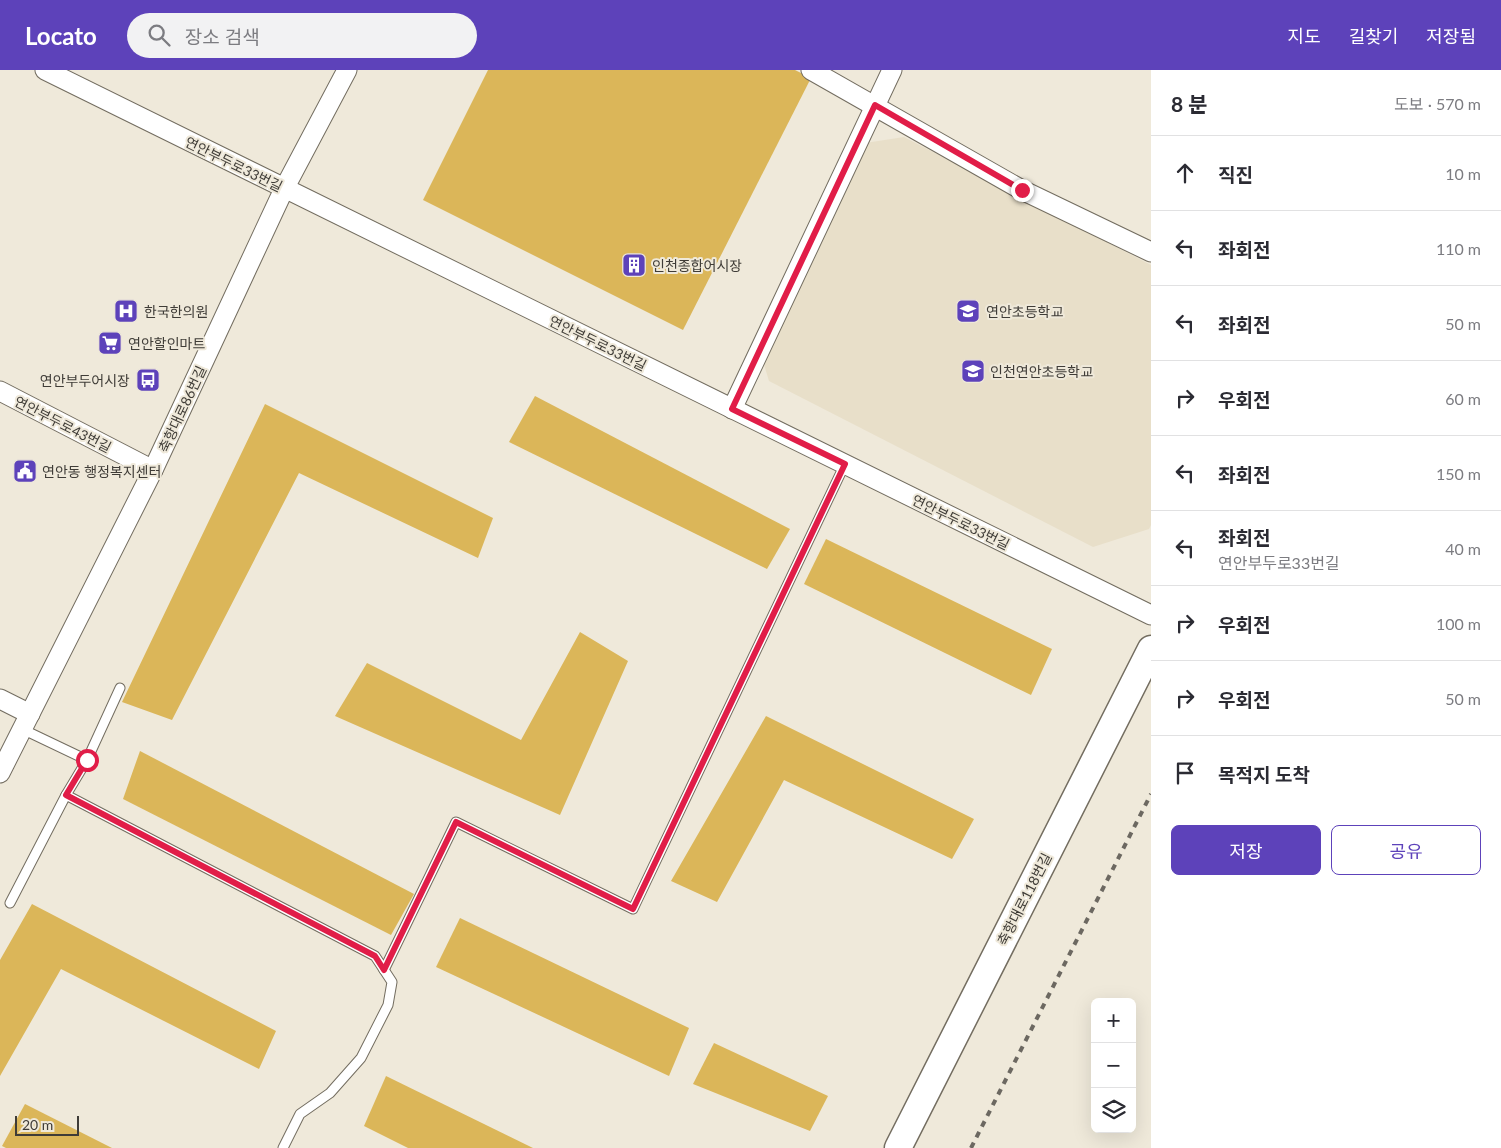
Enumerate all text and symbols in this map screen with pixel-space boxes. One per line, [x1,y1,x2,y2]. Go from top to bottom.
search box [127,13,477,58]
text: Locato [25,21,97,50]
icon: search [145,21,173,49]
text: 장소 검색 [185,25,260,48]
text: 지도 [1288,25,1321,47]
text: 길찾기 [1349,25,1398,47]
text: 저장됨 [1426,25,1476,47]
text: 8 분 [1171,91,1208,116]
text: 도보 · 570 m [1394,94,1481,113]
street label: 연안부두로33번길 [182,133,286,195]
icon: ahead [1171,159,1199,187]
text: 직진 [1218,163,1253,186]
text: 10 m [1445,164,1481,183]
route end [1011,179,1034,202]
icon: left [1171,234,1199,262]
text: 좌회전 [1218,238,1270,261]
text: 110 m [1436,239,1481,258]
building icon: 인천종합어시장 [621,252,647,278]
place label: 인천종합어시장 [652,257,742,274]
hospital icon: 한국한의원 [113,298,139,324]
school or university icon: 연안초등학교 [955,298,981,324]
place label: 한국한의원 [144,303,208,320]
place label: 연안초등학교 [986,303,1063,320]
icon: left [1171,309,1199,337]
street label: 연안부두로33번길 [546,312,650,374]
text: 좌회전 [1218,313,1270,336]
text: 50 m [1445,314,1481,333]
supermarket icon: 연안할인마트 [97,330,123,356]
place label: 연안할인마트 [128,335,205,352]
school or university icon: 인천연안초등학교 [960,358,986,384]
street label: 축항대로86번길 [155,363,209,455]
place label: 인천연안초등학교 [990,363,1093,380]
bus stop icon: 연안부두어시장 [135,367,161,393]
place label: 연안부두어시장 [40,372,130,389]
icon: right [1171,384,1199,412]
text: 우회전 [1218,388,1270,411]
text: 60 m [1445,389,1481,408]
street label: 연안부두로43번길 [12,392,114,456]
public building icon: 연안동 행정복지센터 [12,458,38,484]
icon: left [1171,459,1199,487]
place label: 연안동 행정복지센터 [42,463,162,480]
text: 좌회전 [1218,463,1270,486]
text: 150 m [1436,464,1481,483]
street label: 연안부두로33번길 [909,491,1013,553]
text: 좌회전 [1218,526,1270,549]
icon: left [1171,534,1199,562]
text: 40 m [1445,539,1481,558]
text: 연안부두로33번길 [1218,553,1340,572]
icon: right [1171,609,1199,637]
text: 우회전 [1218,613,1270,636]
text: 100 m [1436,614,1481,633]
icon: right [1171,684,1199,712]
text: 우회전 [1218,688,1270,711]
text: 50 m [1445,689,1481,708]
route start [76,749,99,772]
icon: arrive [1171,759,1199,787]
text: 목적지 도착 [1218,763,1310,786]
button: 저장 [1171,825,1321,875]
button: 공유 [1331,825,1481,875]
street label: 축항대로118번길 [993,850,1055,948]
map controls [1091,998,1136,1133]
button: + [1091,998,1136,1043]
button: − [1091,1043,1136,1088]
button: layers [1091,1088,1136,1133]
scale bar [15,1113,79,1136]
text: 20 m [22,1116,53,1133]

